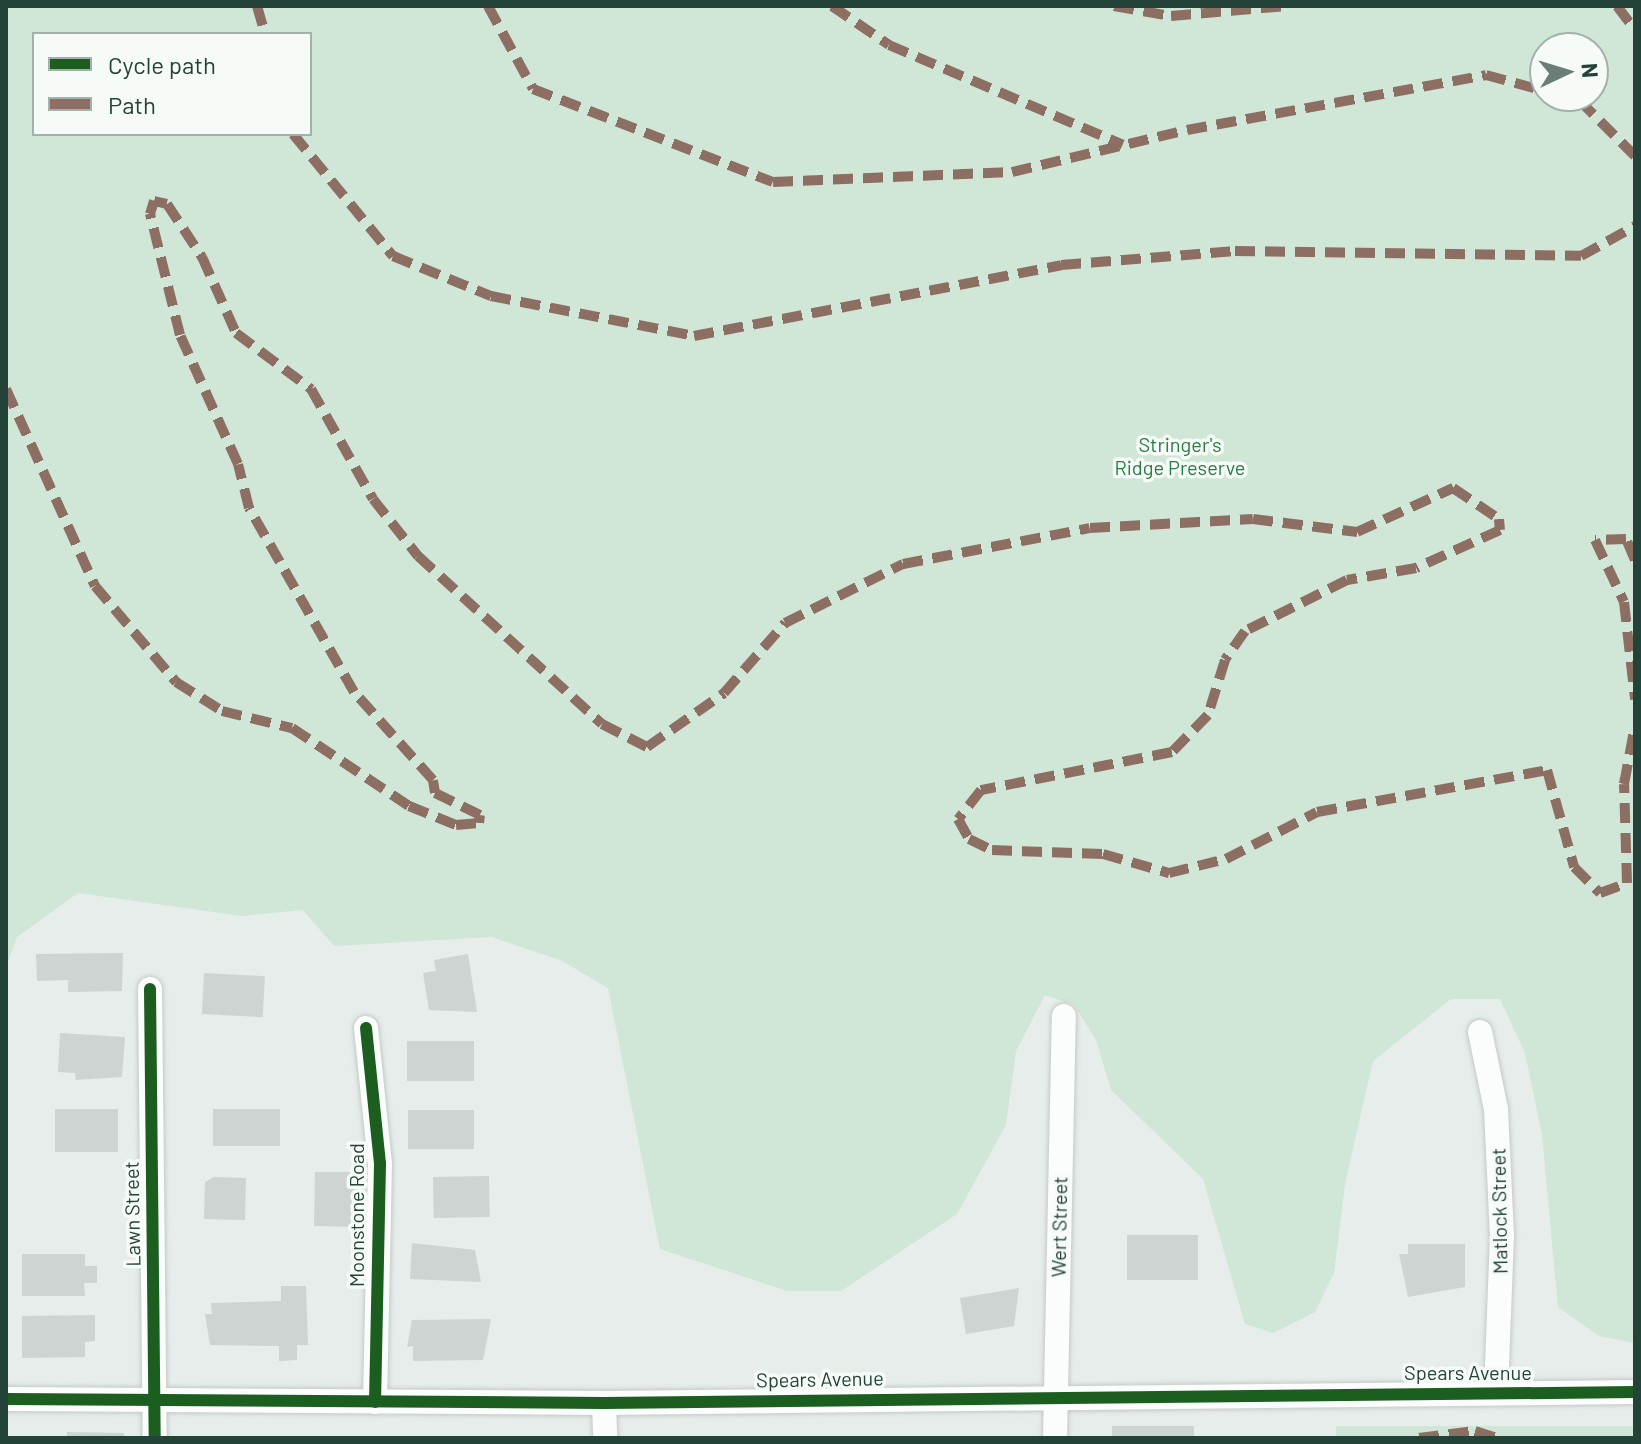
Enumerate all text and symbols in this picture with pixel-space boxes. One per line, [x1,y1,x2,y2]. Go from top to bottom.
legend [32,32,312,136]
north arrow [1529,32,1609,112]
text: Cycle path [108,50,216,79]
text: N [1577,62,1604,79]
text: Path [108,90,156,119]
park label: Stringer's Ridge Preserve [1114,433,1246,480]
street label: Moonstone Road [344,1143,368,1287]
street label: Matlock Street [1486,1148,1512,1274]
street label: Lawn Street [119,1161,145,1267]
street label: Wert Street [1046,1176,1072,1278]
street label: Spears Avenue [1404,1360,1532,1384]
street label: Spears Avenue [756,1366,884,1392]

